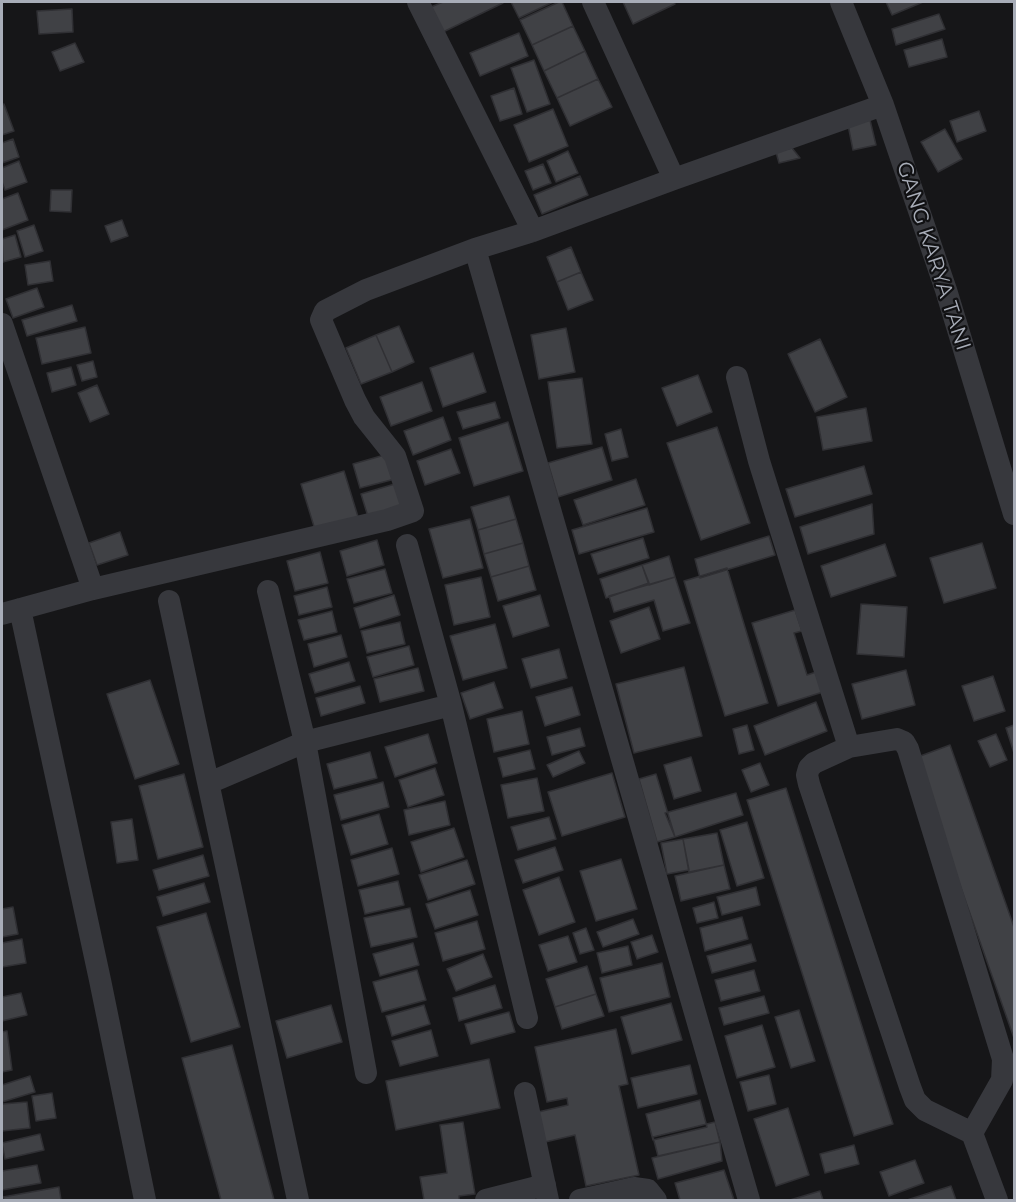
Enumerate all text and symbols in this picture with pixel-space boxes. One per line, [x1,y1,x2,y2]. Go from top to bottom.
street label: GANG KARYA TANI [891,158,975,354]

